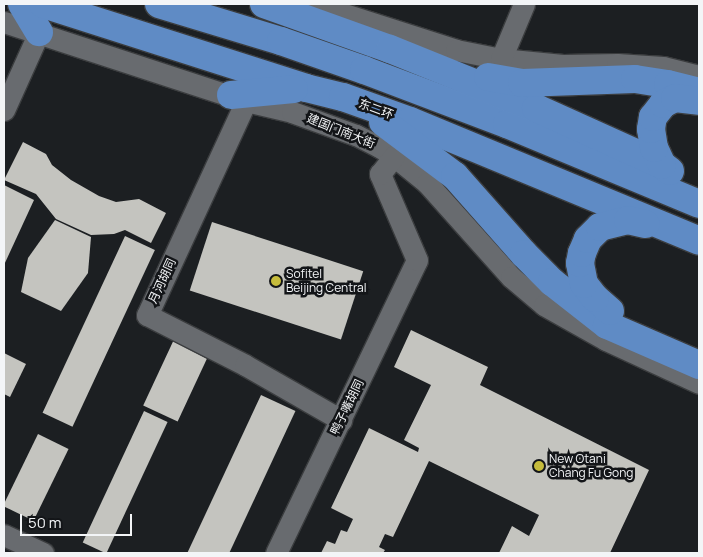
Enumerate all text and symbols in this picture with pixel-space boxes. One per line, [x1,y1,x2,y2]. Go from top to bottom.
street label: 东二环 [357,96,395,122]
street label: 建国门南大街 [305,111,377,151]
street label: 月河胡同 [145,256,179,306]
place label: Sofitel Beijing Central [286,267,367,295]
marker: Sofitel Beijing Central [270,275,282,287]
street label: 鸭子嘴胡同 [327,377,367,437]
place label: New Otani Chang Fu Gong [549,452,633,480]
marker: New Otani Chang Fu Gong [533,460,545,472]
scale bar [22,504,135,536]
text: 50 m [28,512,62,533]

